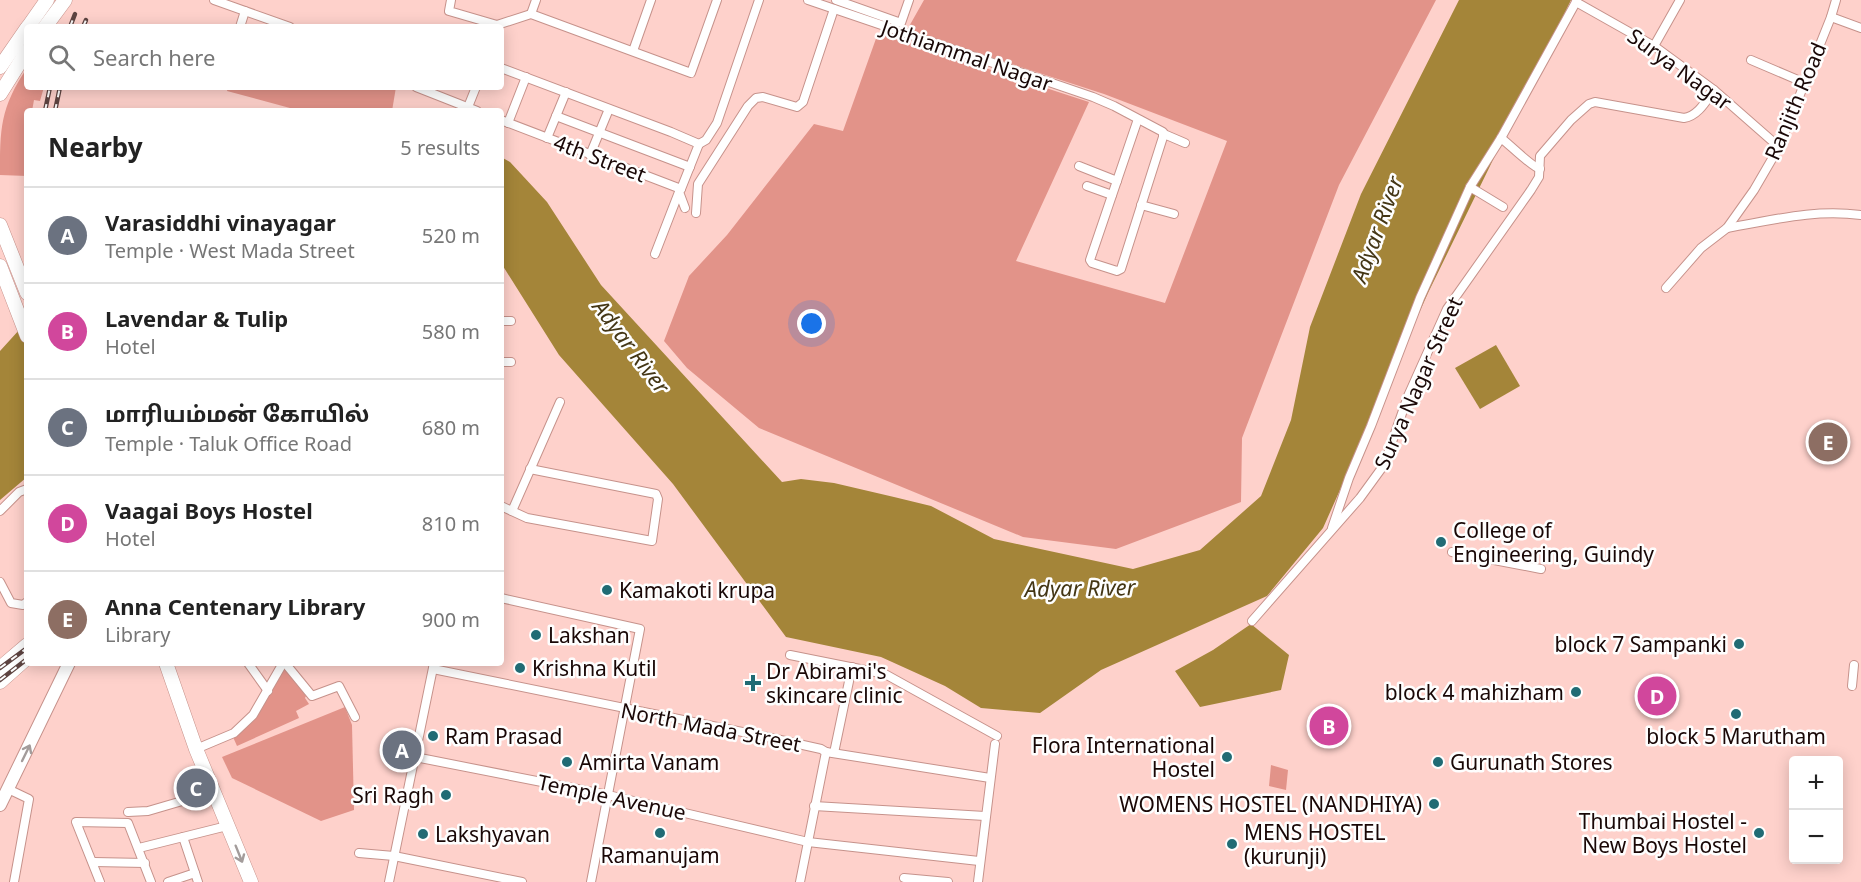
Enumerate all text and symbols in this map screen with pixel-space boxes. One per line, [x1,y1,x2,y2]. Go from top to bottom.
street label: Jothiammal Nagar [876,12,1057,98]
street label: Surya Nagar [1622,22,1738,116]
search box [24,24,504,90]
street label: Ranjith Road [1758,38,1832,164]
icon: search [45,41,78,74]
text: Search here [93,42,215,72]
street label: 4th Street [550,128,651,189]
text: Nearby [48,129,143,165]
text: 5 results [400,134,480,161]
water label: Adyar River [1342,171,1409,288]
text: Varasiddhi vinayagar [105,207,336,237]
text: A [61,222,74,249]
text: 520 m [422,222,480,249]
text: Temple · West Mada Street [105,237,355,264]
water label: Adyar River [586,291,678,400]
street label: Surya Nagar Street [1367,292,1469,474]
text: Lavendar & Tulip [105,303,288,333]
your location [797,309,826,338]
text: B [61,318,74,345]
text: 580 m [422,318,480,345]
text: Hotel [105,333,156,360]
text: மாரியம்மன் கோயில் [105,398,369,428]
text: C [61,414,74,441]
text: 680 m [422,414,480,441]
pin: E [1808,420,1848,464]
text: Temple · Taluk Office Road [105,430,352,457]
text: Vaagai Boys Hostel [105,495,313,525]
text: D [60,510,75,537]
text: 810 m [422,510,480,537]
place label: College of Engineering, Guindy [1453,516,1654,568]
text: Hotel [105,525,156,552]
marker: College of Engineering, Guindy [1434,535,1448,549]
water label: Adyar River [1022,571,1137,603]
place label: Kamakoti krupa [619,576,775,604]
marker: Kamakoti krupa [600,583,614,597]
text: Anna Centenary Library [105,591,365,621]
text: E [62,606,73,633]
text: 900 m [422,606,480,633]
text: Library [105,621,170,648]
place label: Lakshan [548,621,630,649]
marker: Lakshan [529,628,543,642]
place label: block 7 Sampanki [1554,630,1727,658]
marker: block 7 Sampanki [1732,637,1746,651]
place label: Krishna Kutil [532,654,657,682]
place label: Dr Abirami's skincare clinic [766,657,902,709]
marker: Krishna Kutil [513,661,527,675]
marker: Dr Abirami's skincare clinic [744,674,762,692]
pin: D [1638,674,1676,718]
place label: block 4 mahizham [1385,678,1564,706]
marker: block 4 mahizham [1569,685,1583,699]
street label: North Mada Street [619,696,804,758]
pin: B [1310,704,1348,748]
marker: block 5 Marutham [1729,707,1743,721]
place label: Ram Prasad [445,722,562,750]
place label: block 5 Marutham [1646,722,1826,750]
pin: A [382,728,422,772]
marker: Ram Prasad [426,729,440,743]
place label: Flora International Hostel [1032,731,1215,783]
one-way arrow [20,744,32,762]
place label: Amirta Vanam [579,748,719,776]
place label: Gurunath Stores [1450,748,1613,776]
marker: Flora International Hostel [1220,750,1234,764]
marker: Amirta Vanam [560,755,574,769]
marker: Gurunath Stores [1431,755,1445,769]
map controls [1789,756,1843,864]
button: + [1789,756,1843,810]
pin: C [176,766,216,810]
street label: Temple Avenue [535,768,689,826]
place label: Sri Ragh [352,781,434,809]
marker: Sri Ragh [439,788,453,802]
place label: WOMENS HOSTEL (NANDHIYA) [1119,790,1422,818]
marker: WOMENS HOSTEL (NANDHIYA) [1427,797,1441,811]
place label: Thumbai Hostel - New Boys Hostel [1579,807,1747,859]
button: − [1789,810,1843,864]
place label: MENS HOSTEL (kurunji) [1244,818,1386,870]
place label: Lakshyavan [435,820,550,848]
marker: Ramanujam [653,826,667,840]
marker: Thumbai Hostel - New Boys Hostel [1752,826,1766,840]
marker: Lakshyavan [416,827,430,841]
marker: MENS HOSTEL (kurunji) [1225,837,1239,851]
place label: Ramanujam [600,841,720,869]
one-way arrow [234,844,245,863]

